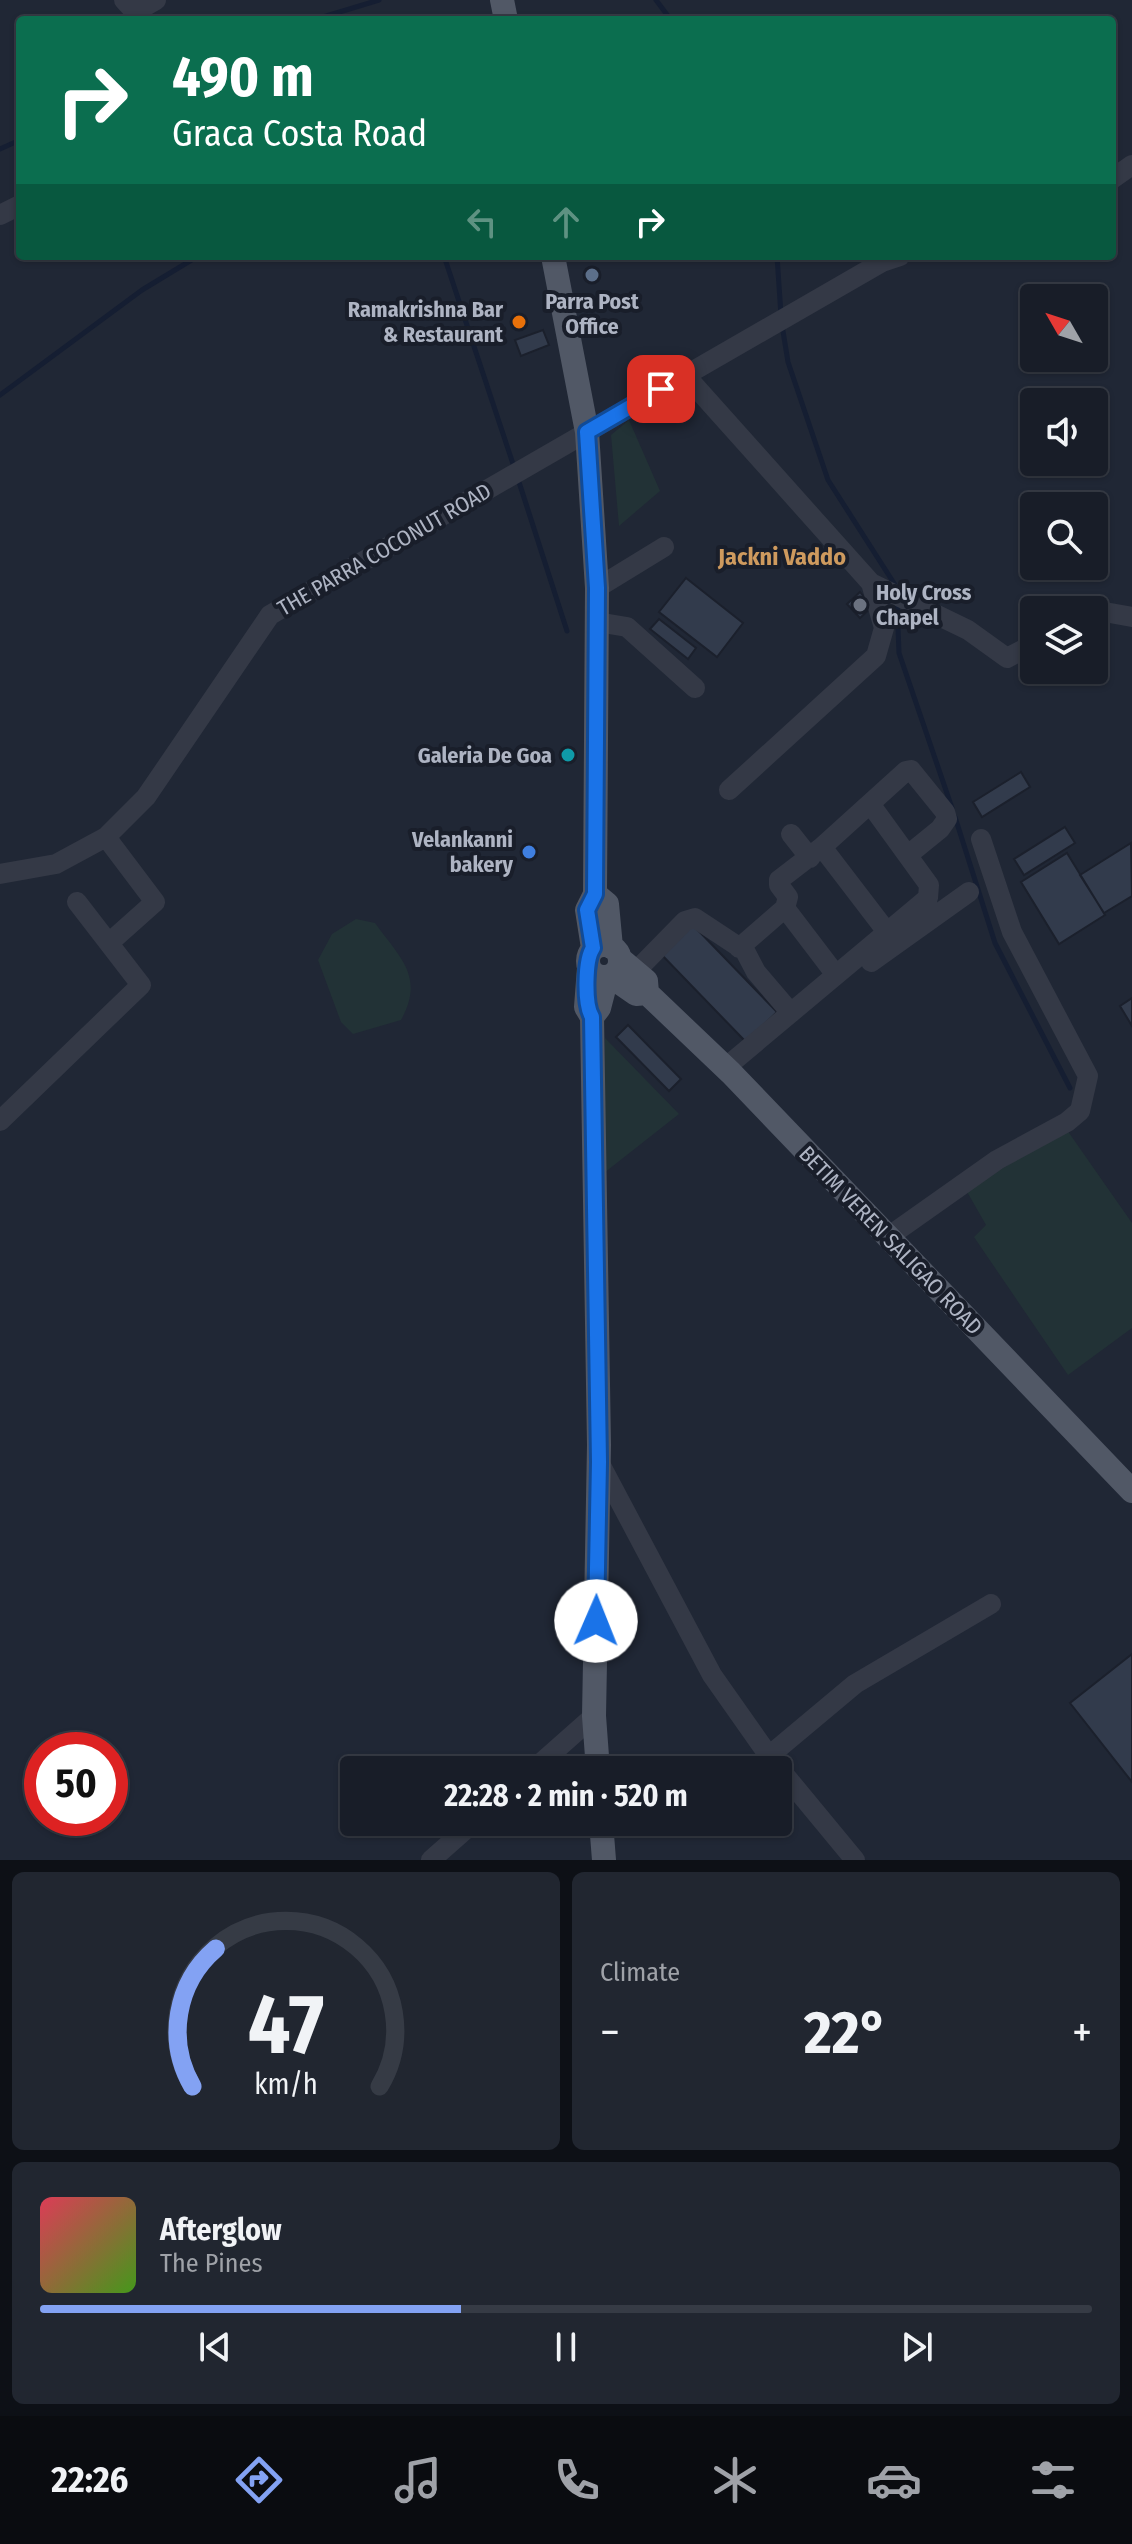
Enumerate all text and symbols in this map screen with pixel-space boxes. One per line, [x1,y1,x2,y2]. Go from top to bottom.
text: 490 m [172,44,314,111]
icon: right [40,48,144,152]
text: Graca Costa Road [172,112,427,156]
icon: left [460,200,504,244]
icon: ahead [544,200,588,244]
icon: right [628,200,672,244]
marker: Parra Post Office [583,266,601,284]
north arrow [1020,284,1108,372]
map controls [1020,284,1108,684]
place label: Parra Post Office [545,288,639,340]
place label: Ramakrishna Bar & Restaurant [348,296,504,348]
marker: Ramakrishna Bar & Restaurant [510,313,528,331]
pin [627,355,695,423]
icon: arrive [639,367,683,411]
button: sound [1020,388,1108,476]
street label: THE PARRA COCONUT ROAD [273,477,496,622]
button: search [1020,492,1108,580]
district label: Jackni Vaddo [717,543,846,571]
place label: Holy Cross Chapel [876,579,972,631]
marker: Holy Cross Chapel [851,596,869,614]
button: layers [1020,596,1108,684]
place label: Galeria De Goa [418,742,552,769]
marker: Galeria De Goa [559,746,577,764]
place label: Velankanni bakery [411,826,514,878]
marker: Velankanni bakery [520,843,538,861]
street label: BETIM VEREN SALIGAO ROAD [793,1140,988,1340]
position arrow [554,1579,638,1663]
speed limit sign: 50 [24,1732,128,1836]
text: 22:28 · 2 min · 520 m [444,1778,688,1814]
text: Climate [600,1957,680,1988]
text: 47 [248,1975,324,2075]
text: 22° [804,1997,888,2069]
text: − [600,2006,620,2059]
text: + [1072,2006,1092,2059]
text: km/h [254,2067,318,2102]
text: Afterglow [160,2212,282,2248]
text: The Pines [160,2248,263,2279]
icon: previous [193,2325,237,2369]
icon: pause [544,2325,588,2369]
icon: next [895,2325,939,2369]
icon: directions [231,2452,287,2508]
icon: music [390,2452,446,2508]
icon: phone [549,2452,605,2508]
icon: climate [707,2452,763,2508]
icon: car [866,2452,922,2508]
icon: filters [1025,2452,1081,2508]
text: 22:26 [51,2458,128,2502]

